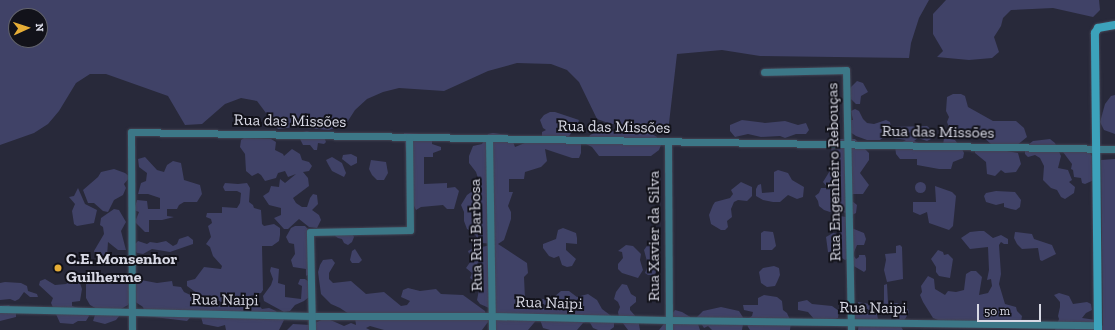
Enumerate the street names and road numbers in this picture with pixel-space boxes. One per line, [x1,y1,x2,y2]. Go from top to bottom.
street label: Rua Engenheiro Rebouças [823,82,845,262]
street label: Rua das Missões [233,110,347,132]
street label: Rua das Missões [557,116,671,138]
street label: Rua das Missões [881,121,995,143]
street label: Rua Xavier da Silva [644,170,664,302]
street label: Rua Rui Barbosa [465,178,487,292]
street label: Rua Naipi [191,290,259,310]
street label: Rua Naipi [515,292,583,314]
street label: Rua Naipi [839,298,907,318]

